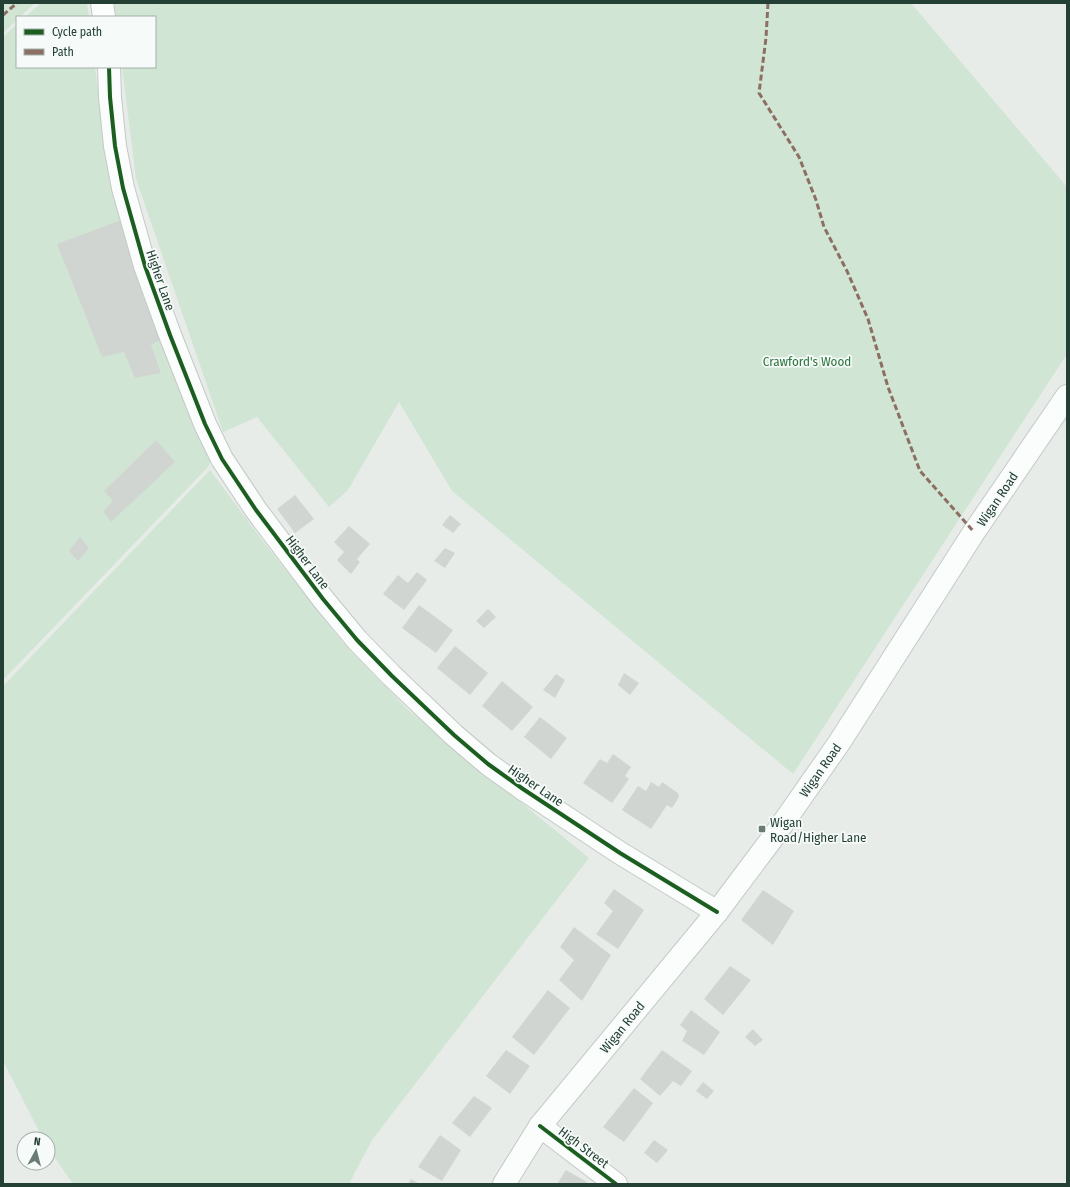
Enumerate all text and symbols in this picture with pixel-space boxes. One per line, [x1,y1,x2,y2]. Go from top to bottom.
legend [16,16,156,68]
text: Cycle path [52,25,102,39]
text: Path [52,45,74,59]
street label: Higher Lane [143,248,178,313]
park label: Crawford's Wood [763,354,851,369]
street label: Wigan Road [974,469,1021,529]
street label: Higher Lane [283,532,333,592]
street label: Wigan Road [796,741,844,800]
street label: Higher Lane [505,761,566,809]
place label: Wigan Road/Higher Lane [770,815,866,845]
marker: Wigan Road/Higher Lane [757,824,767,834]
street label: Wigan Road [597,998,648,1056]
street label: High Street [556,1124,612,1172]
north arrow [16,1131,56,1171]
text: N [33,1135,41,1148]

